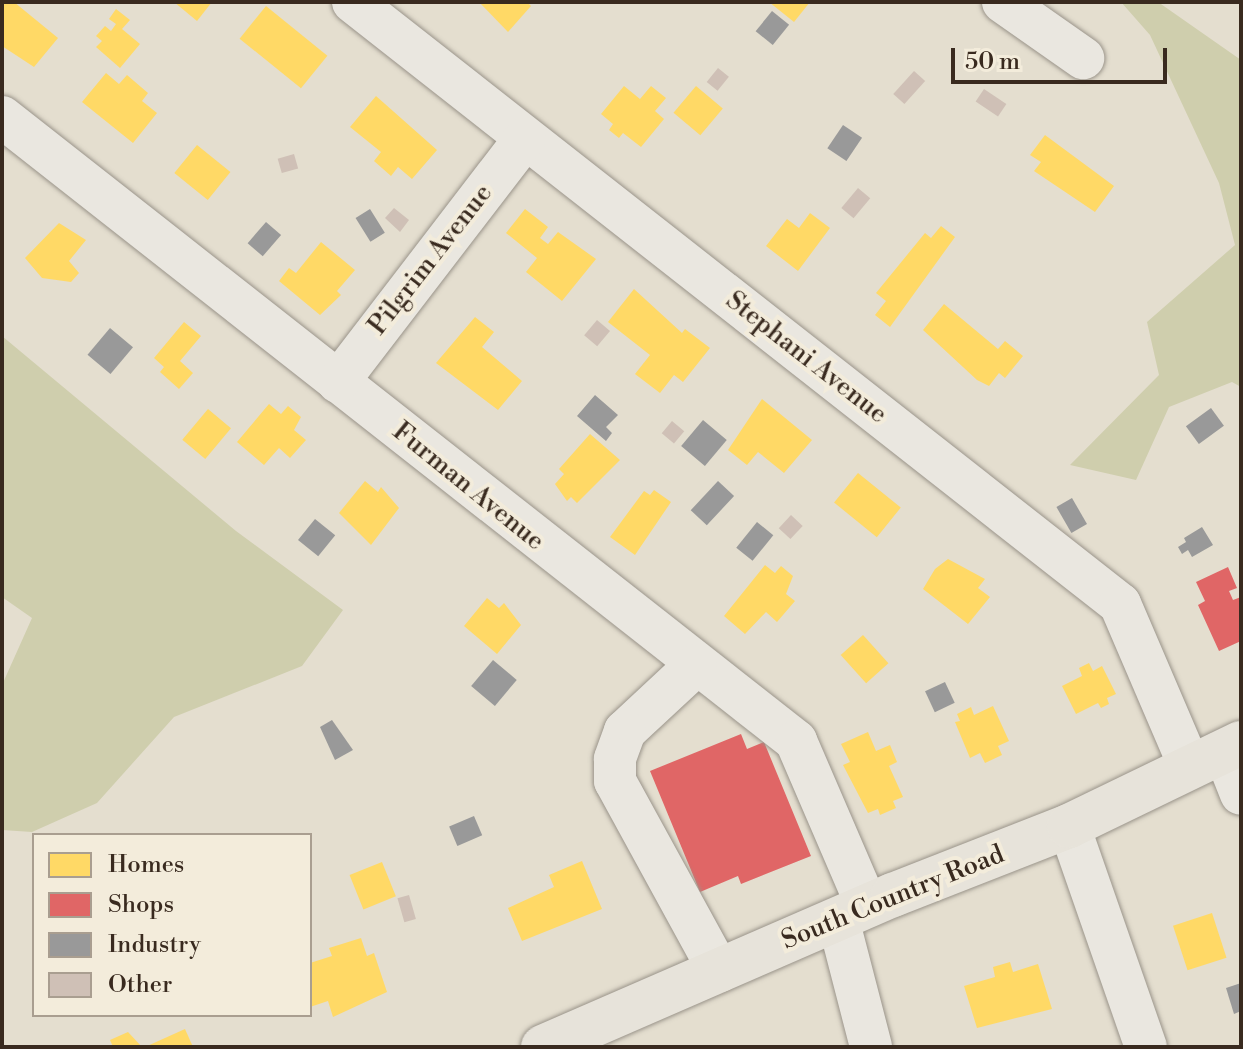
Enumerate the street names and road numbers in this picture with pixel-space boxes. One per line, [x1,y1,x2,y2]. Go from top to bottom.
street label: Pilgrim Avenue [363,179,499,341]
street label: Stephani Avenue [719,285,893,431]
street label: Furman Avenue [386,416,550,558]
street label: South Country Road [777,839,1009,957]

